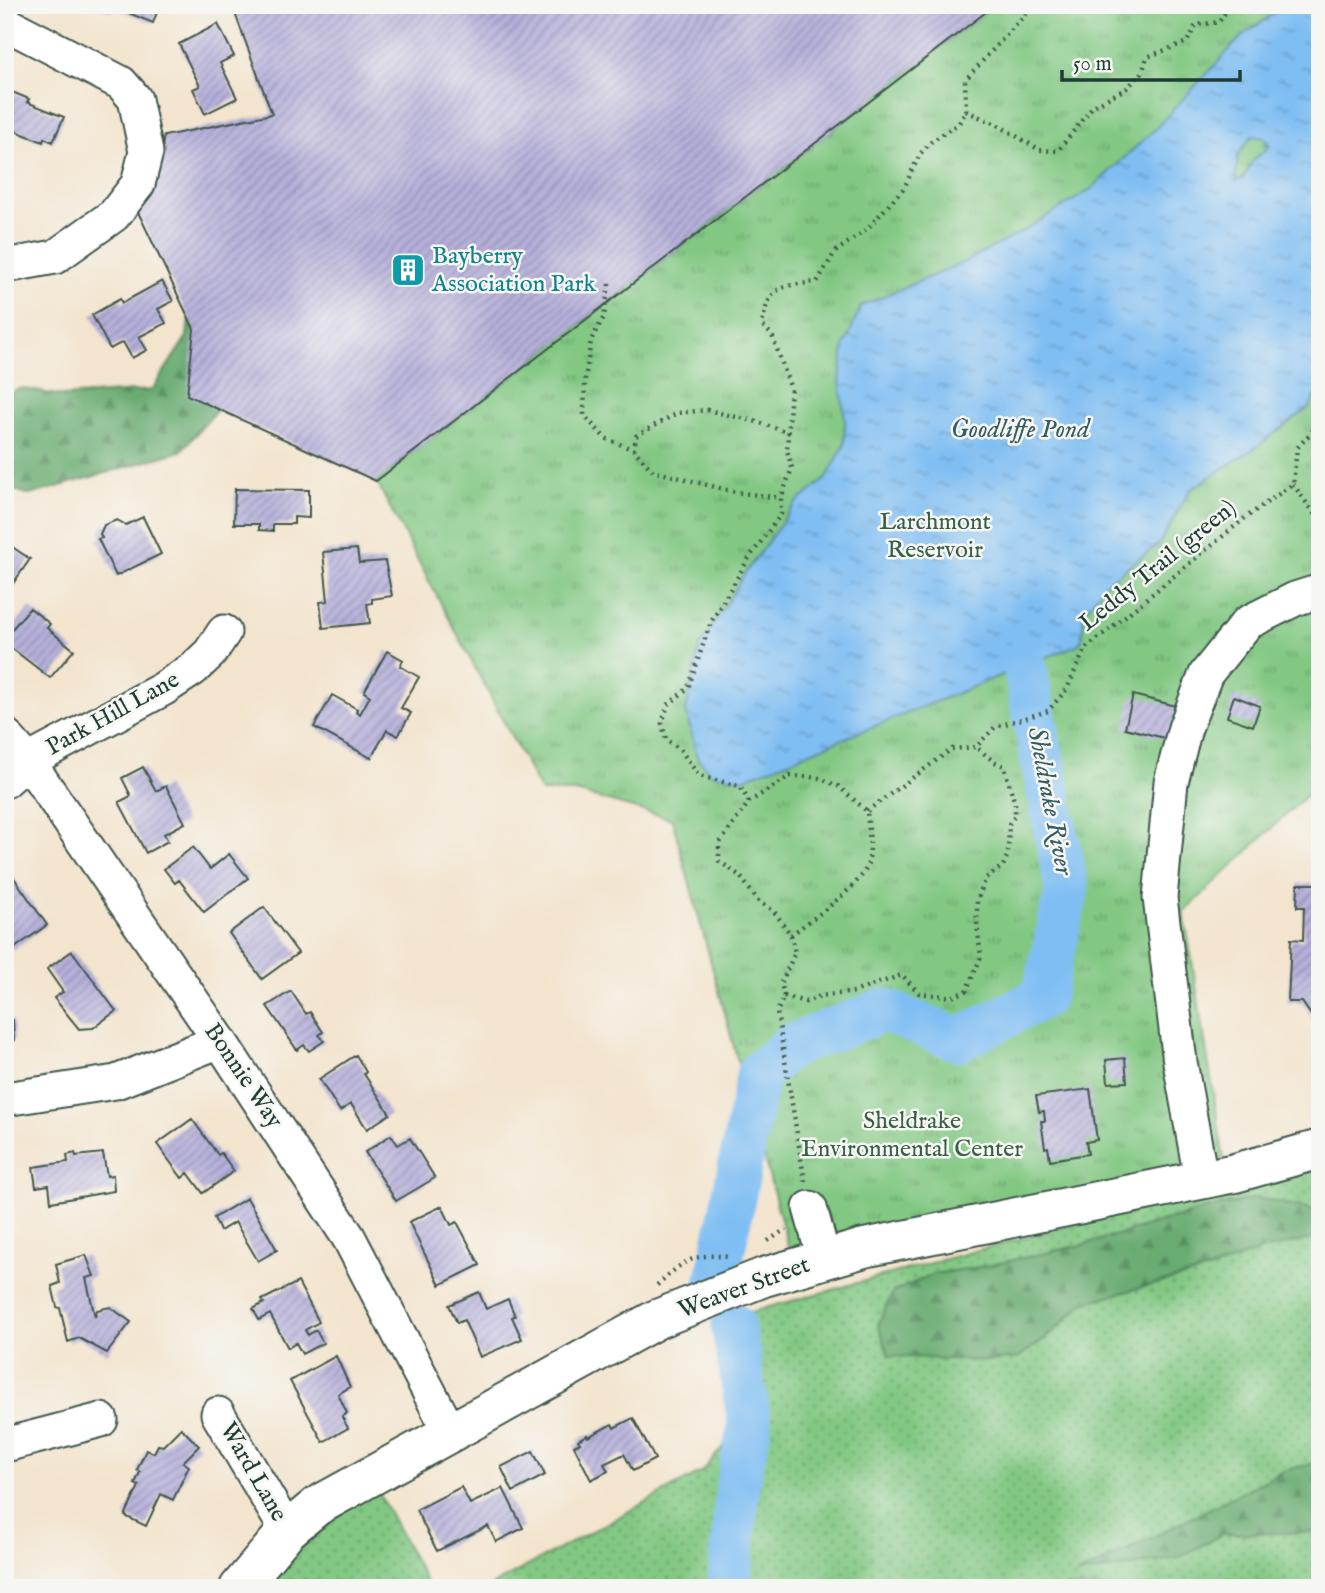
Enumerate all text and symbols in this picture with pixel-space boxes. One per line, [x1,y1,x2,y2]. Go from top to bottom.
scale bar [1062,38,1241,82]
text: 50 m [1073,51,1112,78]
place label: Bayberry Association Park [431,241,596,300]
building icon: Bayberry Association Park [389,251,427,289]
water label: Goodliffe Pond [951,413,1091,446]
street label: Leddy Trail (green) [1073,493,1243,639]
park label: Larchmont Reservoir [879,507,991,566]
street label: Park Hill Lane [41,665,185,763]
water label: Sheldrake River [1019,724,1081,879]
street label: Bonnie Way [197,1017,290,1135]
park label: Sheldrake Environmental Center [801,1106,1023,1165]
street label: Weaver Street [674,1250,814,1326]
street label: Ward Lane [212,1417,294,1527]

